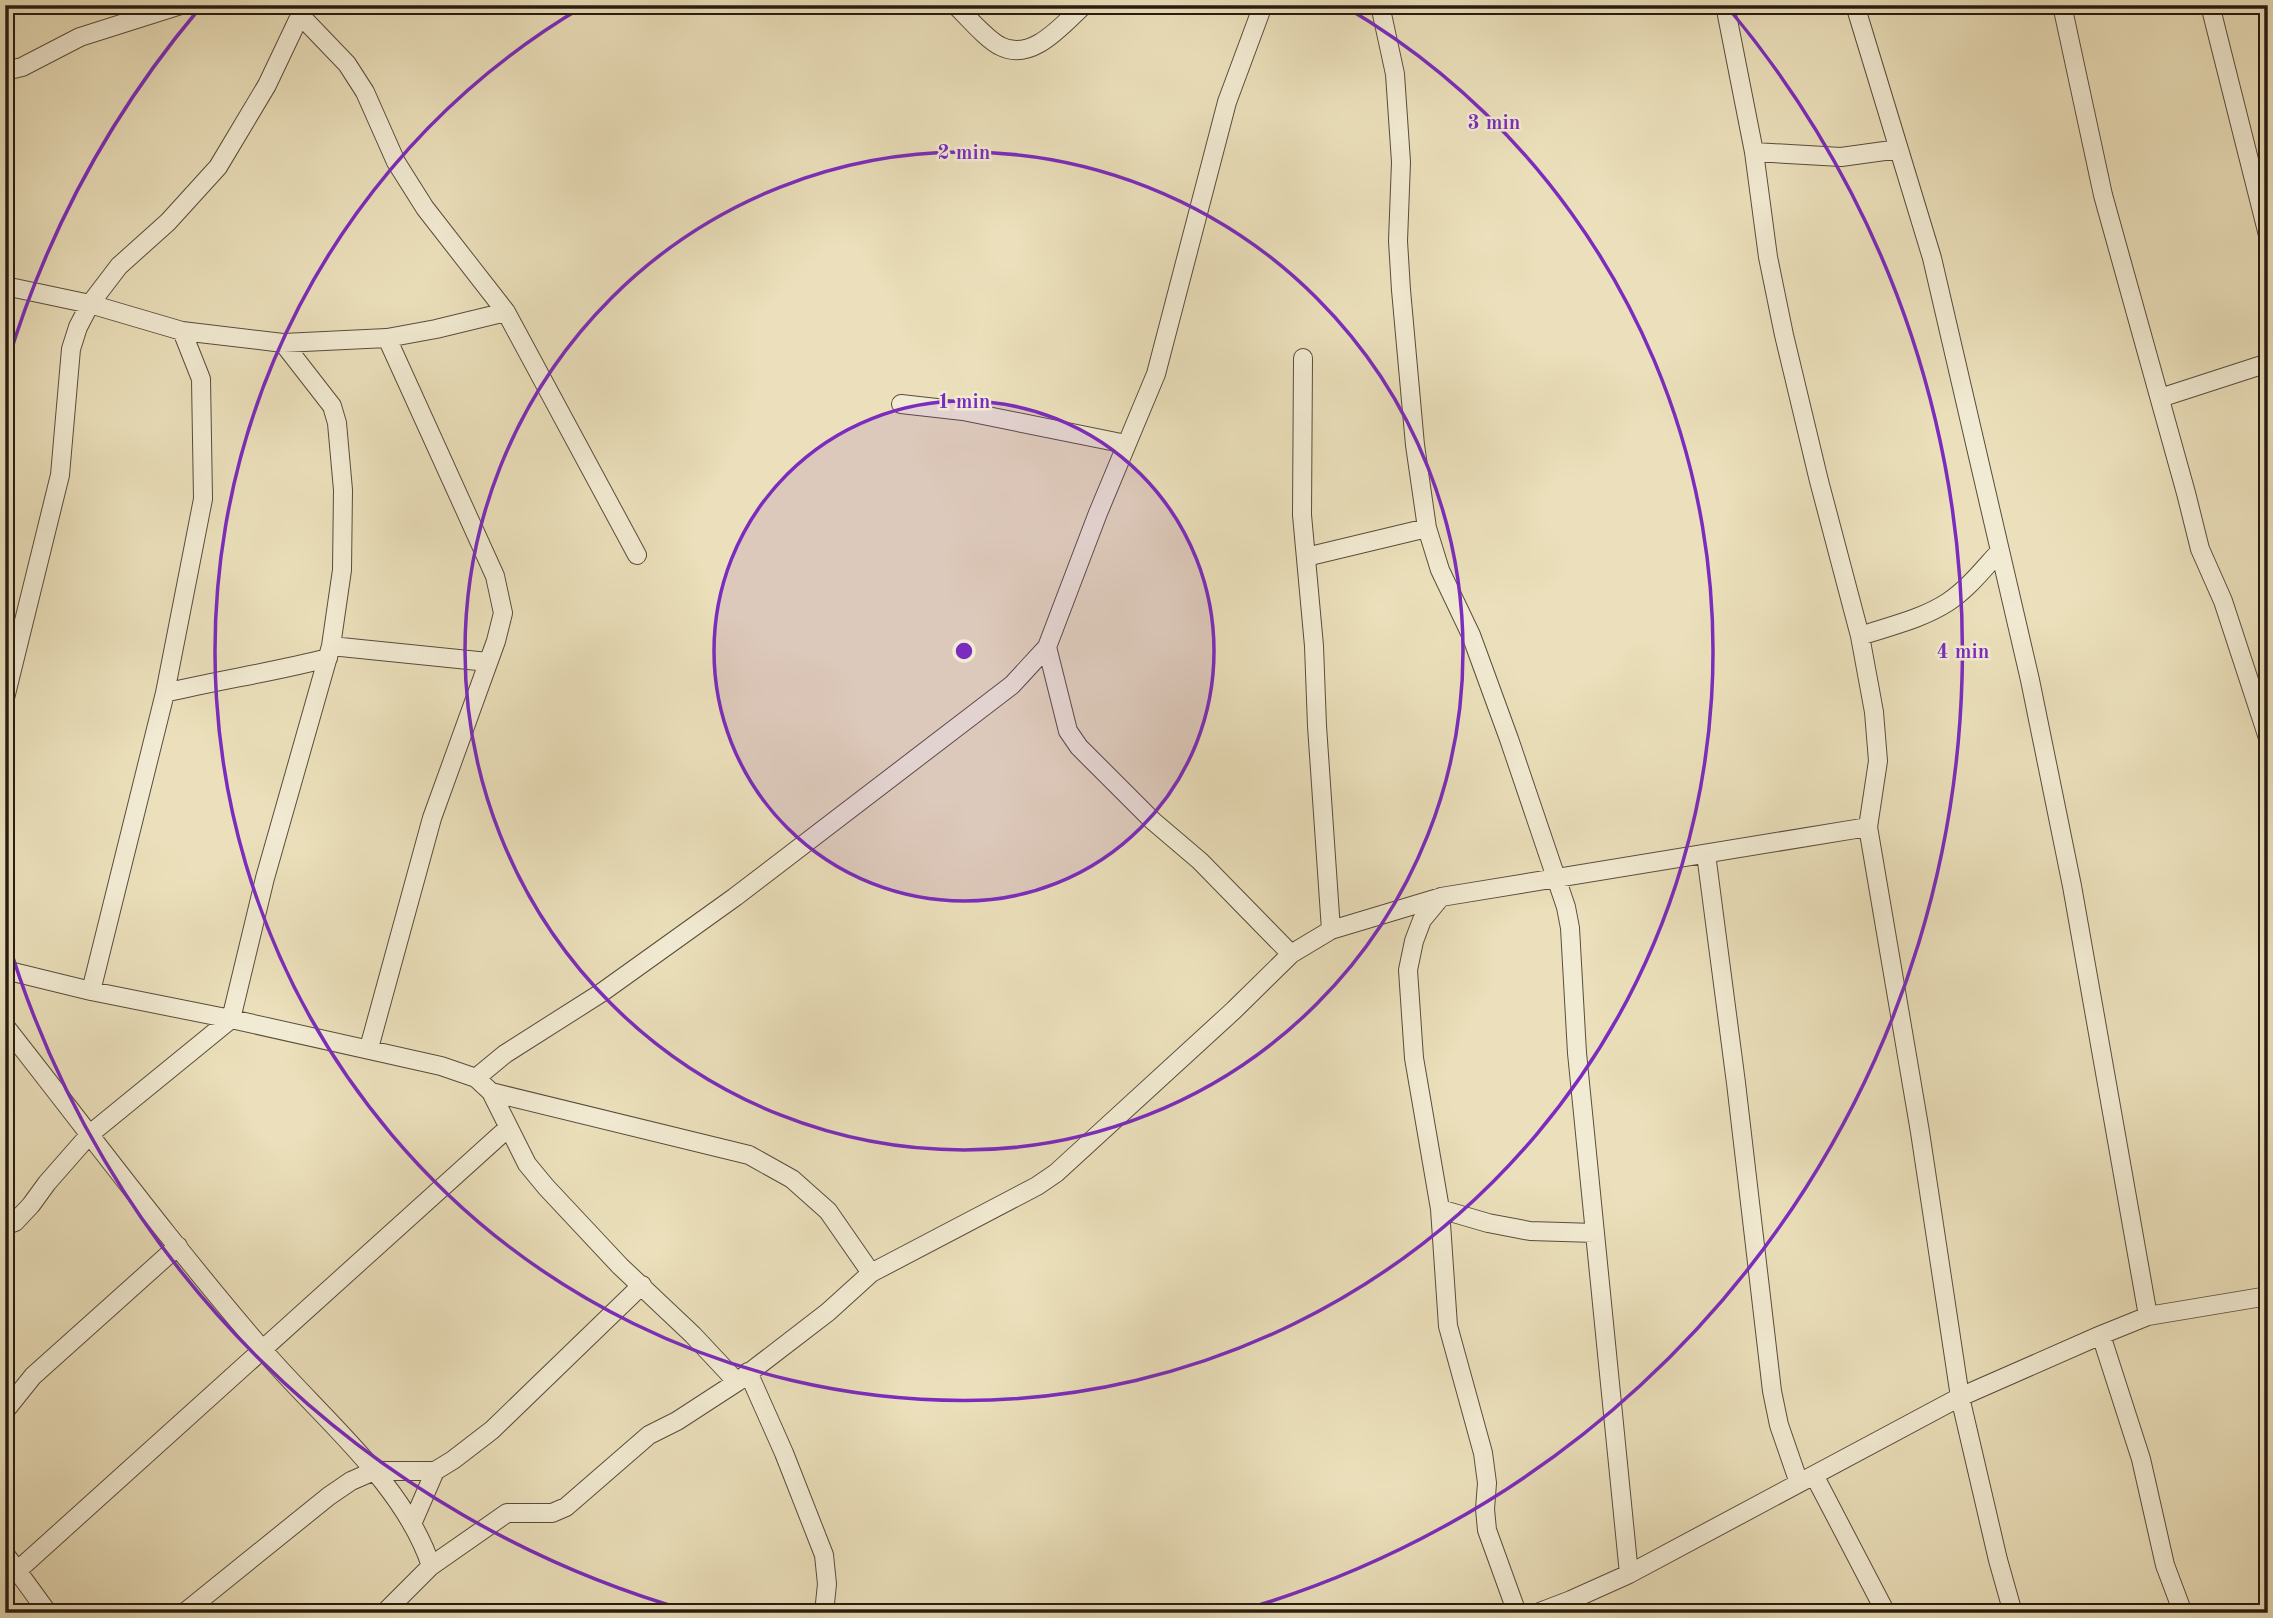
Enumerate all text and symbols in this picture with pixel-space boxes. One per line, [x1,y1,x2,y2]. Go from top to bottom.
text: 3 min [1468,113,1520,134]
text: 2 min [938,143,990,164]
text: 1 min [938,392,990,413]
centre of rings [952,639,976,663]
text: 4 min [1937,642,1989,663]

